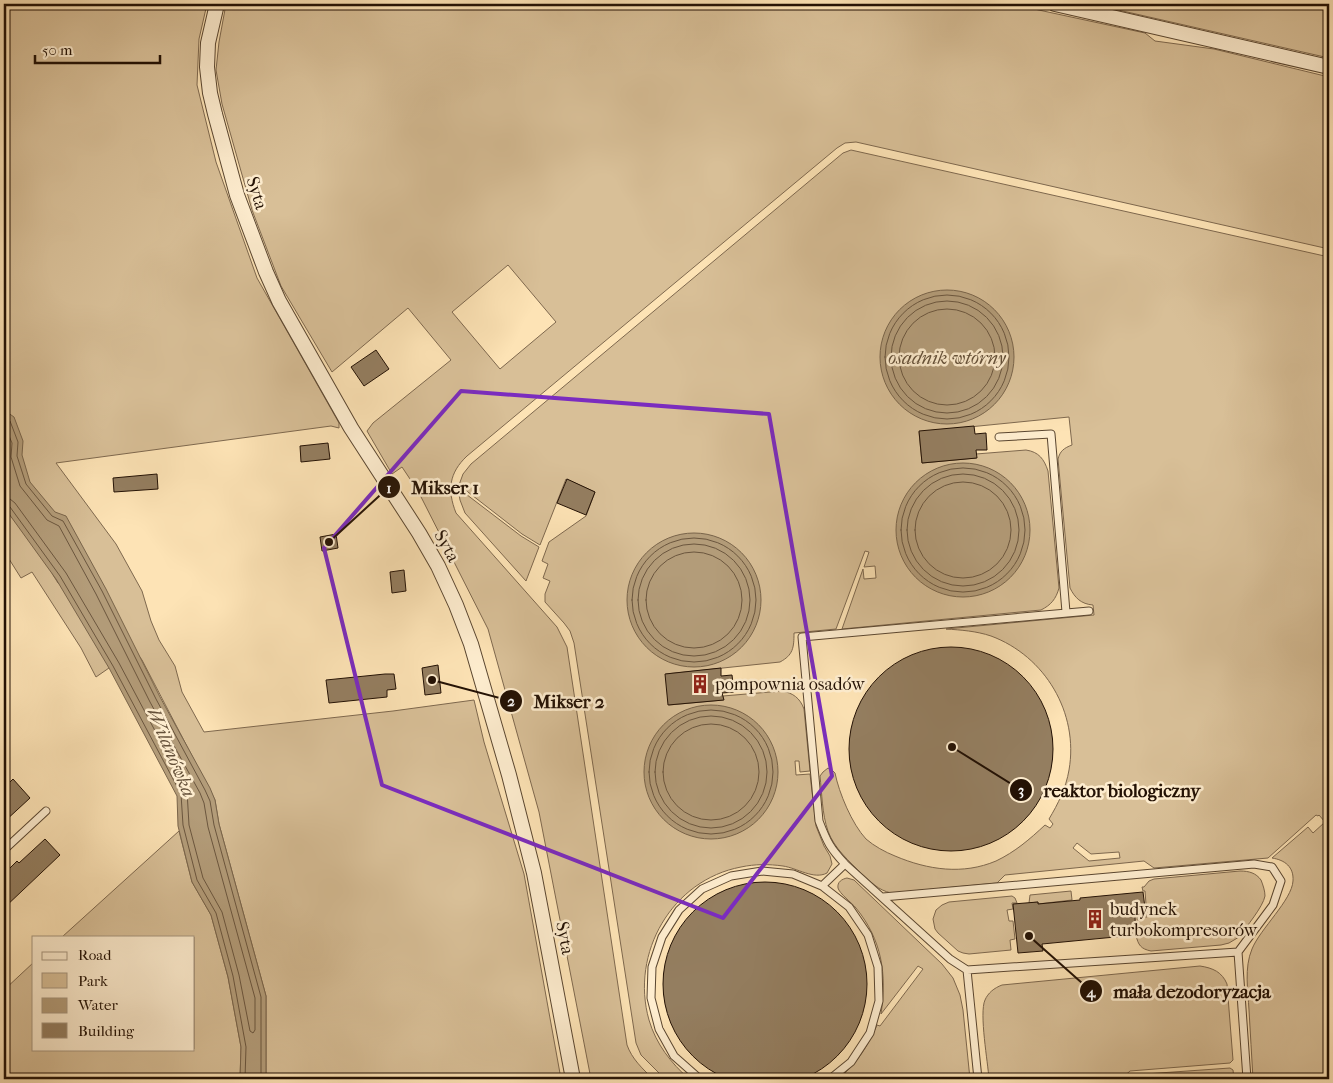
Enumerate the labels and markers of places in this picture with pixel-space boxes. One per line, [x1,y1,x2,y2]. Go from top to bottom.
callout: Mikser 1 [376,470,489,504]
building icon: pompownia osadów [689,673,711,695]
place label: pompownia osadów [714,674,865,695]
callout: Mikser 2 [499,684,615,718]
callout: reaktor biologiczny [1009,773,1211,807]
place label: budynek turbokompresorów [1109,899,1258,941]
building icon: budynek turbokompresorów [1084,908,1106,930]
callout: mała dezodoryzacja [1078,974,1281,1008]

